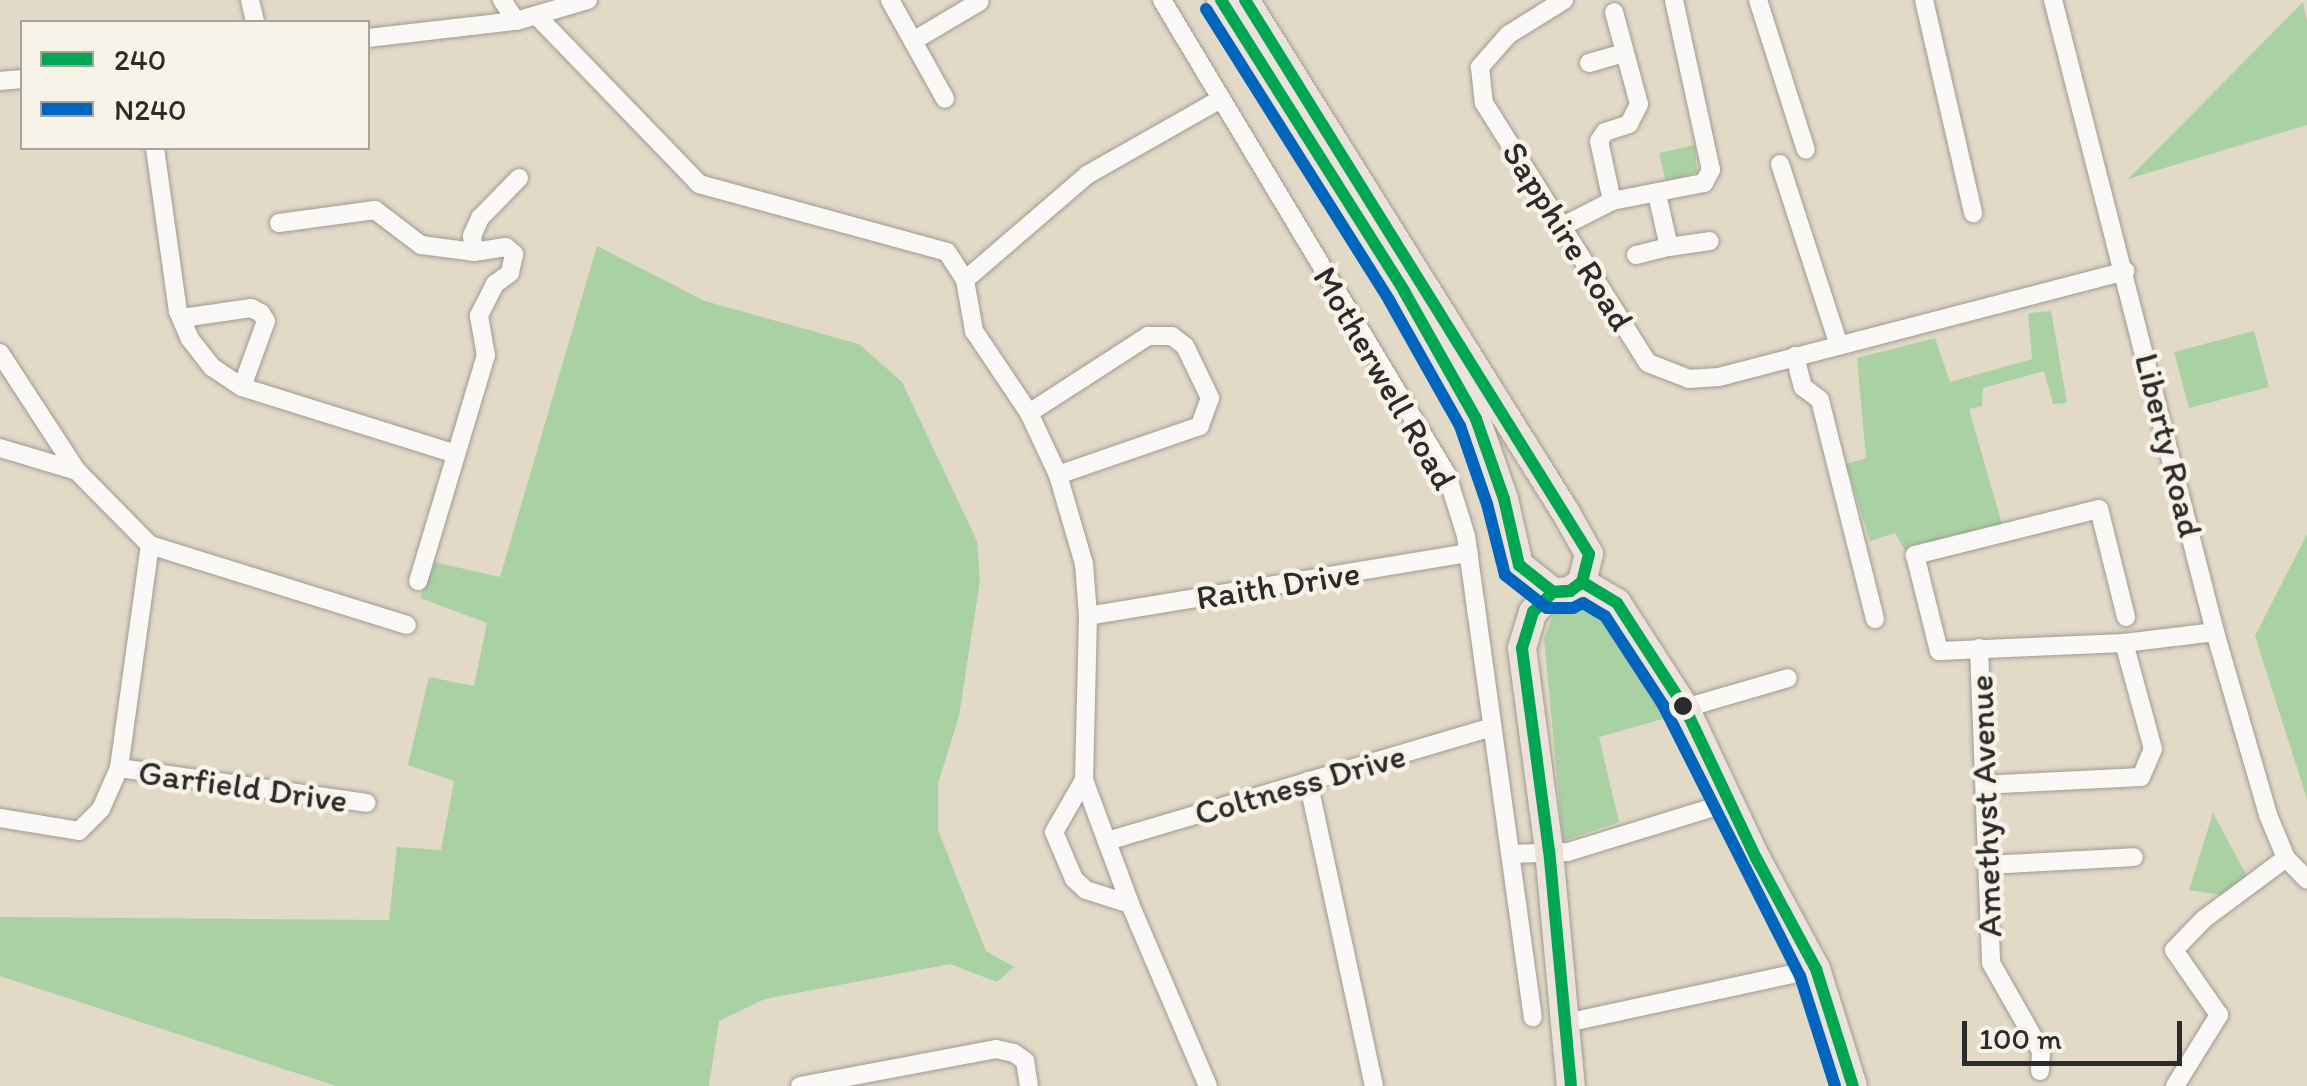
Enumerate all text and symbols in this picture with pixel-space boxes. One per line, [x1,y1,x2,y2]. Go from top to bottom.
legend [20,20,370,150]
text: 240 [114,41,166,78]
text: N240 [114,91,187,128]
street label: Sapphire Road [1493,134,1643,338]
street label: Motherwell Road [1304,259,1466,497]
street label: Liberty Road [2126,349,2212,541]
street label: Raith Drive [1193,551,1363,619]
street label: Amethyst Avenue [1959,674,2011,938]
unlabelled marker [1673,696,1693,716]
street label: Coltness Drive [1190,734,1410,834]
street label: Garfield Drive [136,751,350,821]
scale bar [1967,1001,2187,1063]
text: 100 m [1979,1020,2062,1057]

